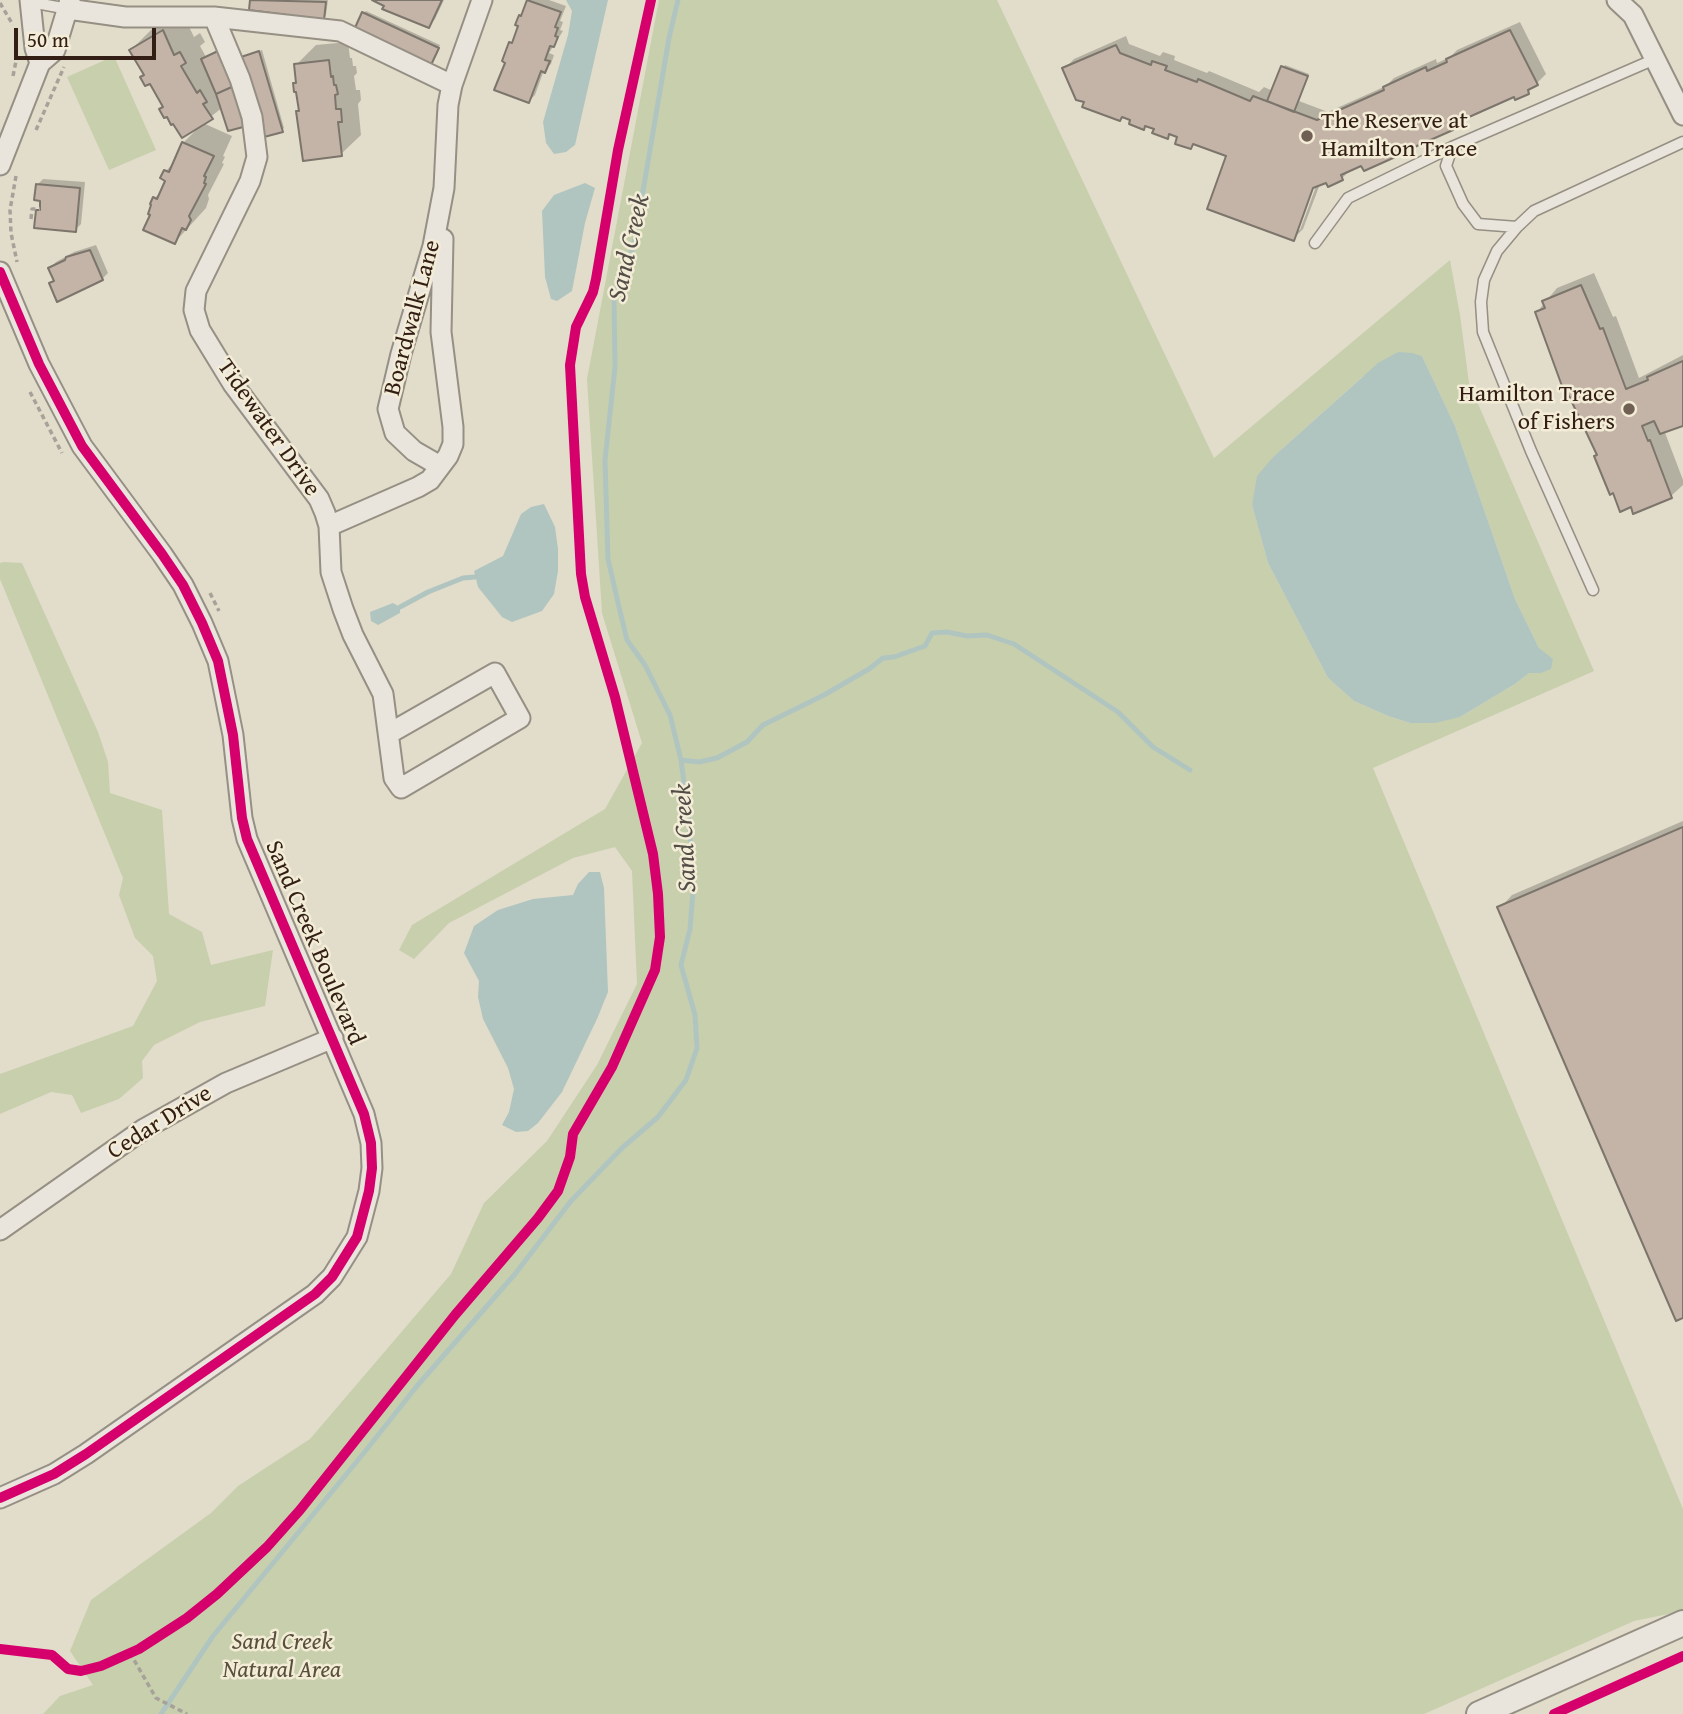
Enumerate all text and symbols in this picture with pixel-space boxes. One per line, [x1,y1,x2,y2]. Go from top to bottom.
scale bar [18,14,159,58]
text: 50 m [27,24,69,55]
place label: The Reserve at Hamilton Trace [1321,108,1477,164]
marker: The Reserve at Hamilton Trace [1299,128,1315,144]
water label: Sand Creek [603,191,657,305]
street label: Boardwalk Lane [378,237,448,399]
street label: Tidewater Drive [210,354,326,502]
place label: Hamilton Trace of Fishers [1459,381,1615,437]
marker: Hamilton Trace of Fishers [1621,401,1637,417]
water label: Sand Creek [668,783,704,893]
street label: Sand Creek Boulevard [258,836,370,1050]
street label: Cedar Drive [103,1080,217,1166]
park label: Sand Creek Natural Area [223,1629,341,1685]

